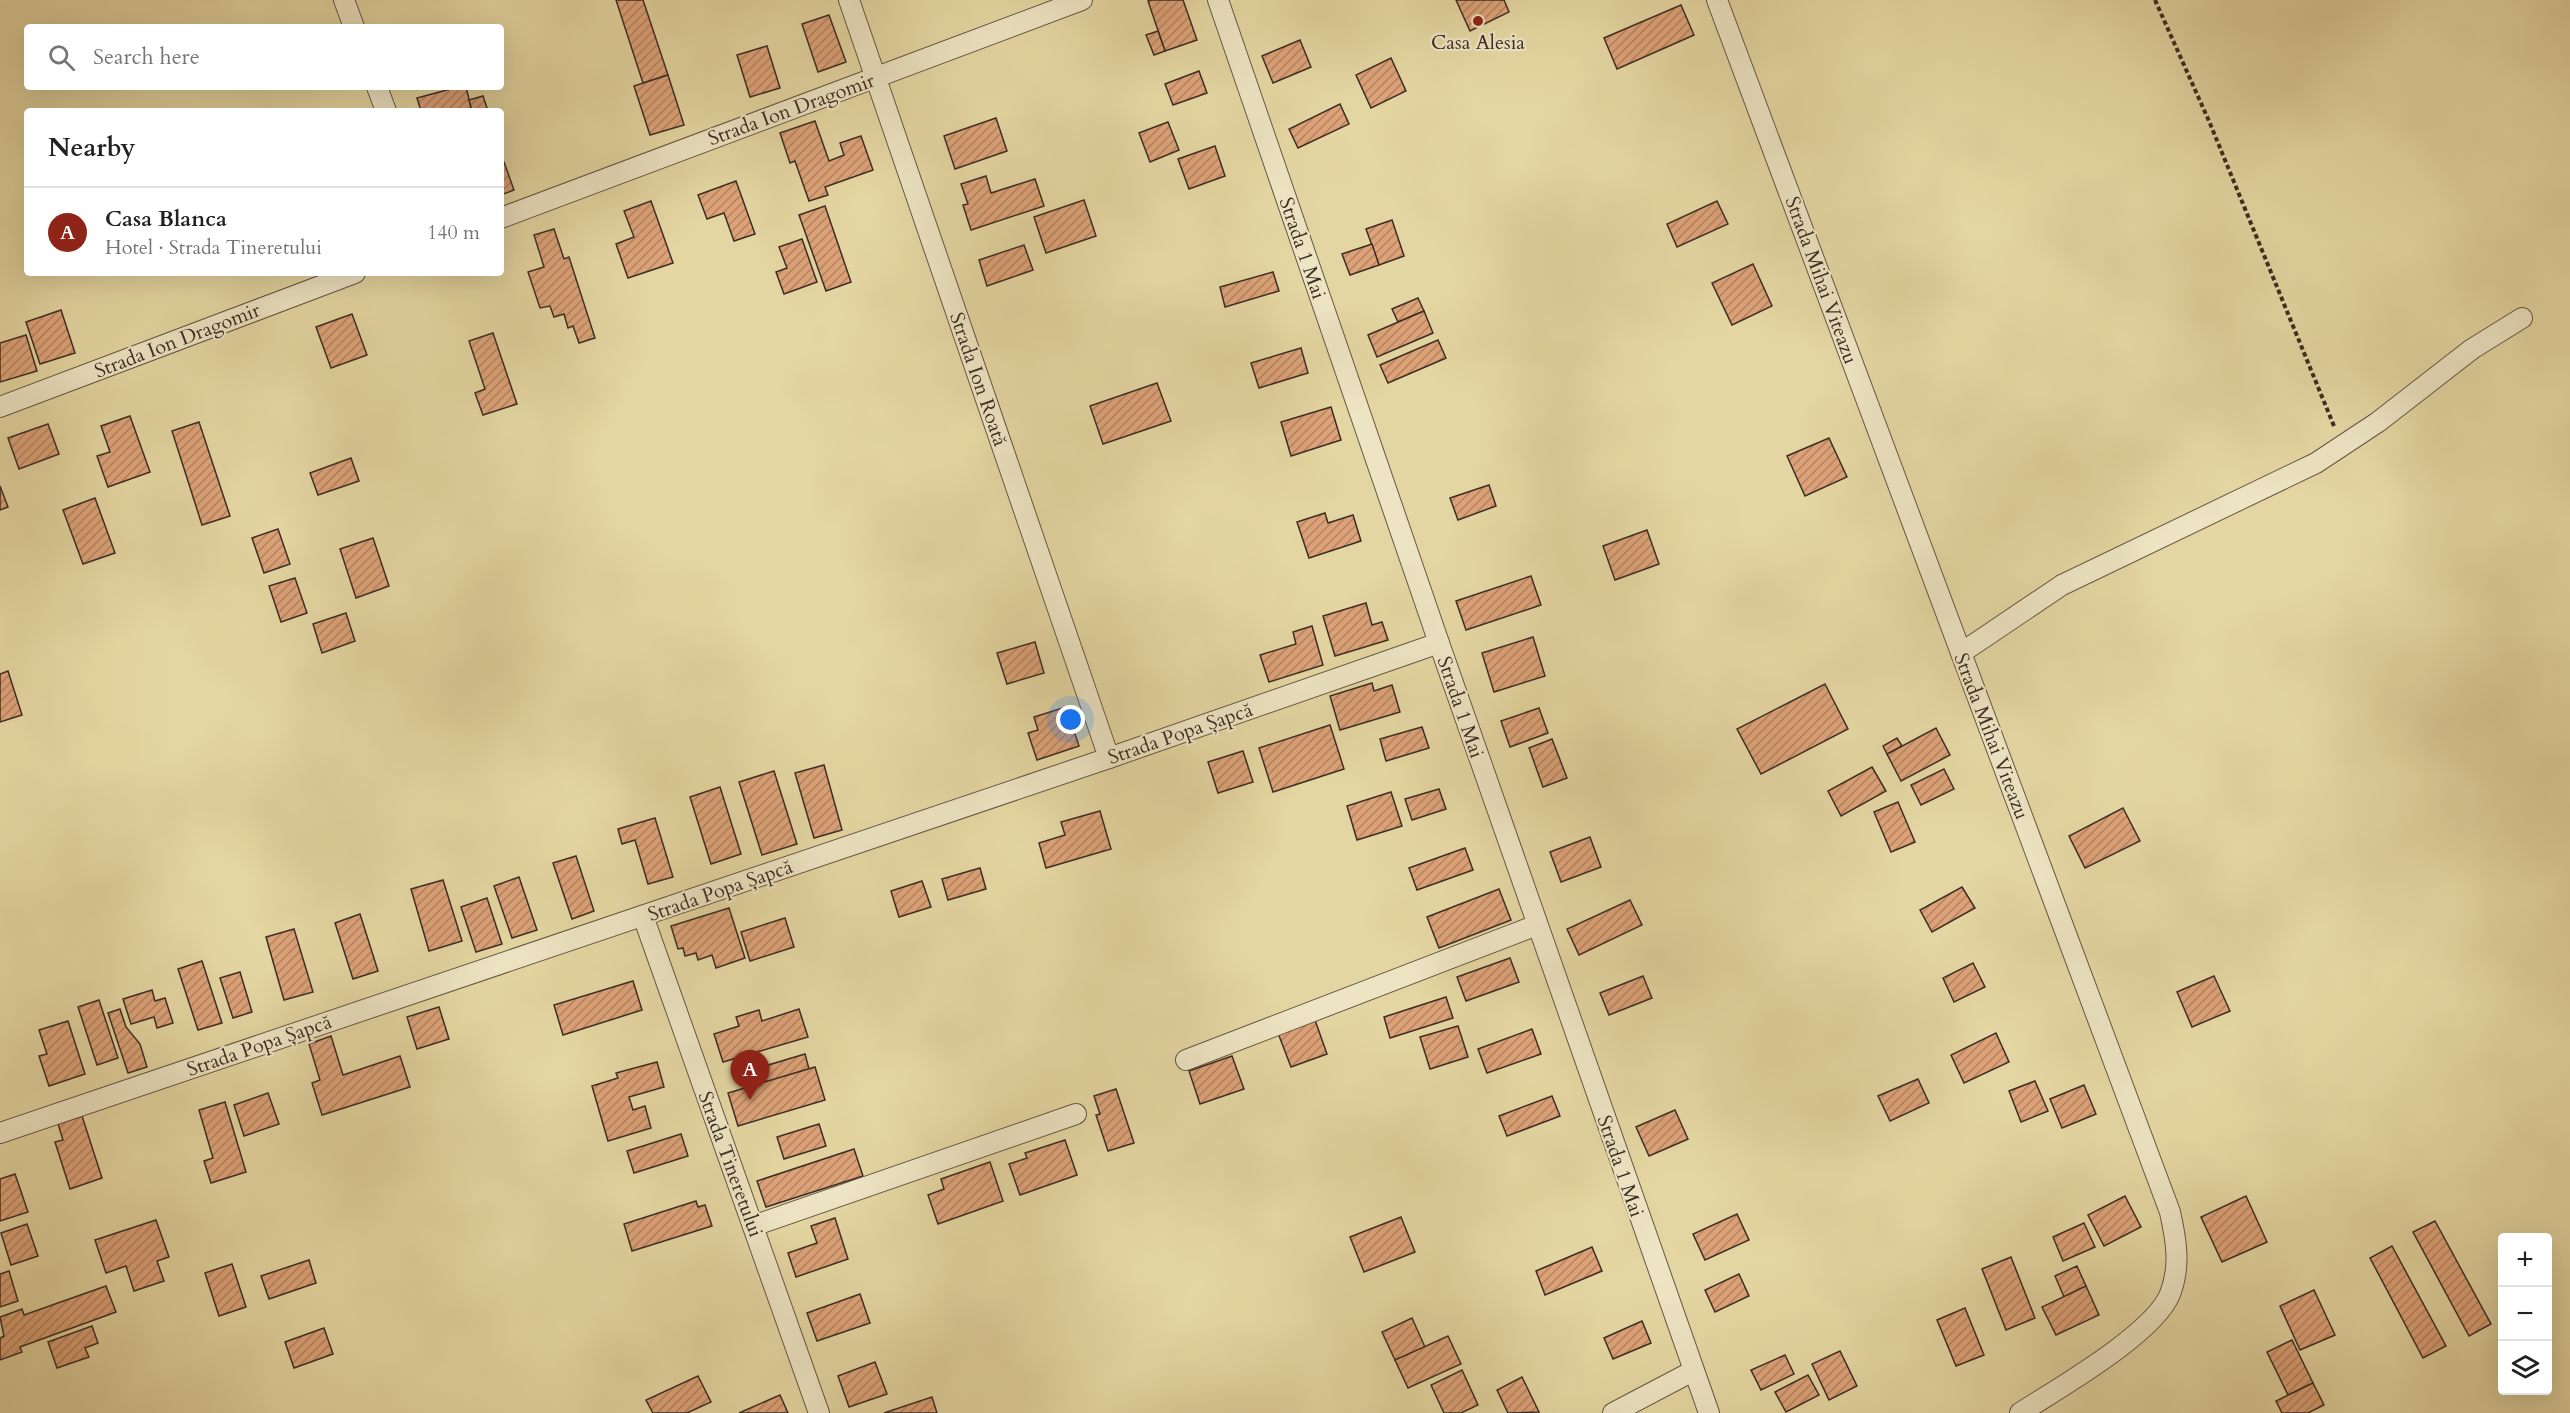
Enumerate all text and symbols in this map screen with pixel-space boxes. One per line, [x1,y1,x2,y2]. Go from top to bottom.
marker: Casa Alesia [1471,14,1485,28]
search box [24,24,504,90]
place label: Casa Alesia [1431,29,1525,56]
icon: search [45,41,78,74]
text: Search here [93,42,200,72]
street label: Strada Ion Dragomir [704,67,879,152]
text: Nearby [48,130,136,165]
street label: Strada Mihai Viteazu [1779,193,1864,368]
street label: Strada 1 Mai [1273,194,1333,303]
text: Casa Blanca [105,204,227,234]
text: A [60,219,75,246]
text: 140 m [427,219,480,246]
text: Hotel · Strada Tineretului [105,234,322,261]
street label: Strada Ion Dragomir [90,296,265,384]
street label: Strada Ion Roată [943,309,1014,450]
street label: Strada Mihai Viteazu [1947,649,2036,823]
street label: Strada 1 Mai [1431,653,1491,762]
street label: Strada Popa Șapcă [1104,696,1256,771]
your location [1056,705,1085,734]
street label: Strada Popa Șapcă [644,853,796,928]
street label: Strada Popa Șapcă [183,1008,335,1083]
pin: A [730,1050,770,1100]
street label: Strada Tineretului [692,1088,770,1241]
street label: Strada 1 Mai [1591,1112,1651,1221]
map controls [2498,1233,2552,1395]
button: + [2498,1233,2552,1287]
button: − [2498,1287,2552,1341]
button: layers [2498,1341,2552,1395]

